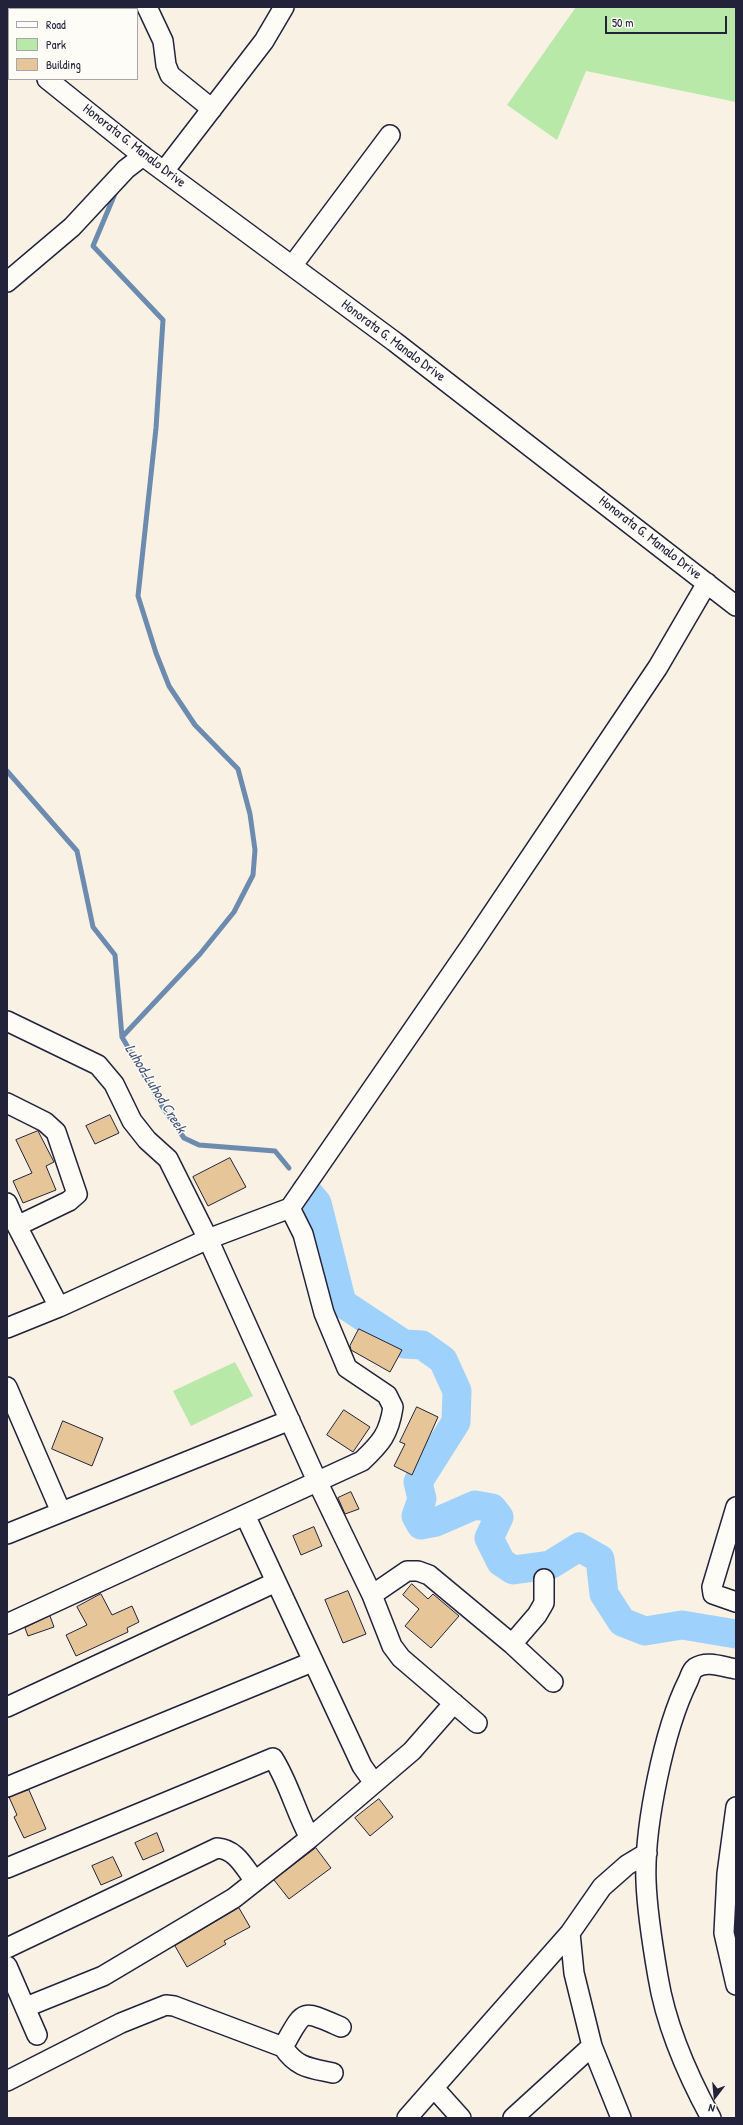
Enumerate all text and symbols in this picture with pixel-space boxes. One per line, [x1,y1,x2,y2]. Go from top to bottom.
legend [8,8,138,80]
scale bar [607,8,729,34]
text: 50 m [612,14,633,31]
text: Road [46,16,66,33]
text: Park [46,36,66,53]
text: Building [46,56,81,73]
street label: Honorata G. Manalo Drive [79,101,189,191]
street label: Honorata G. Manalo Drive [338,296,448,386]
street label: Honorata G. Manalo Drive [595,493,705,583]
water label: Luhod-Luhod Creek [121,1041,189,1137]
north arrow [695,2077,735,2117]
text: N [707,2101,716,2116]

